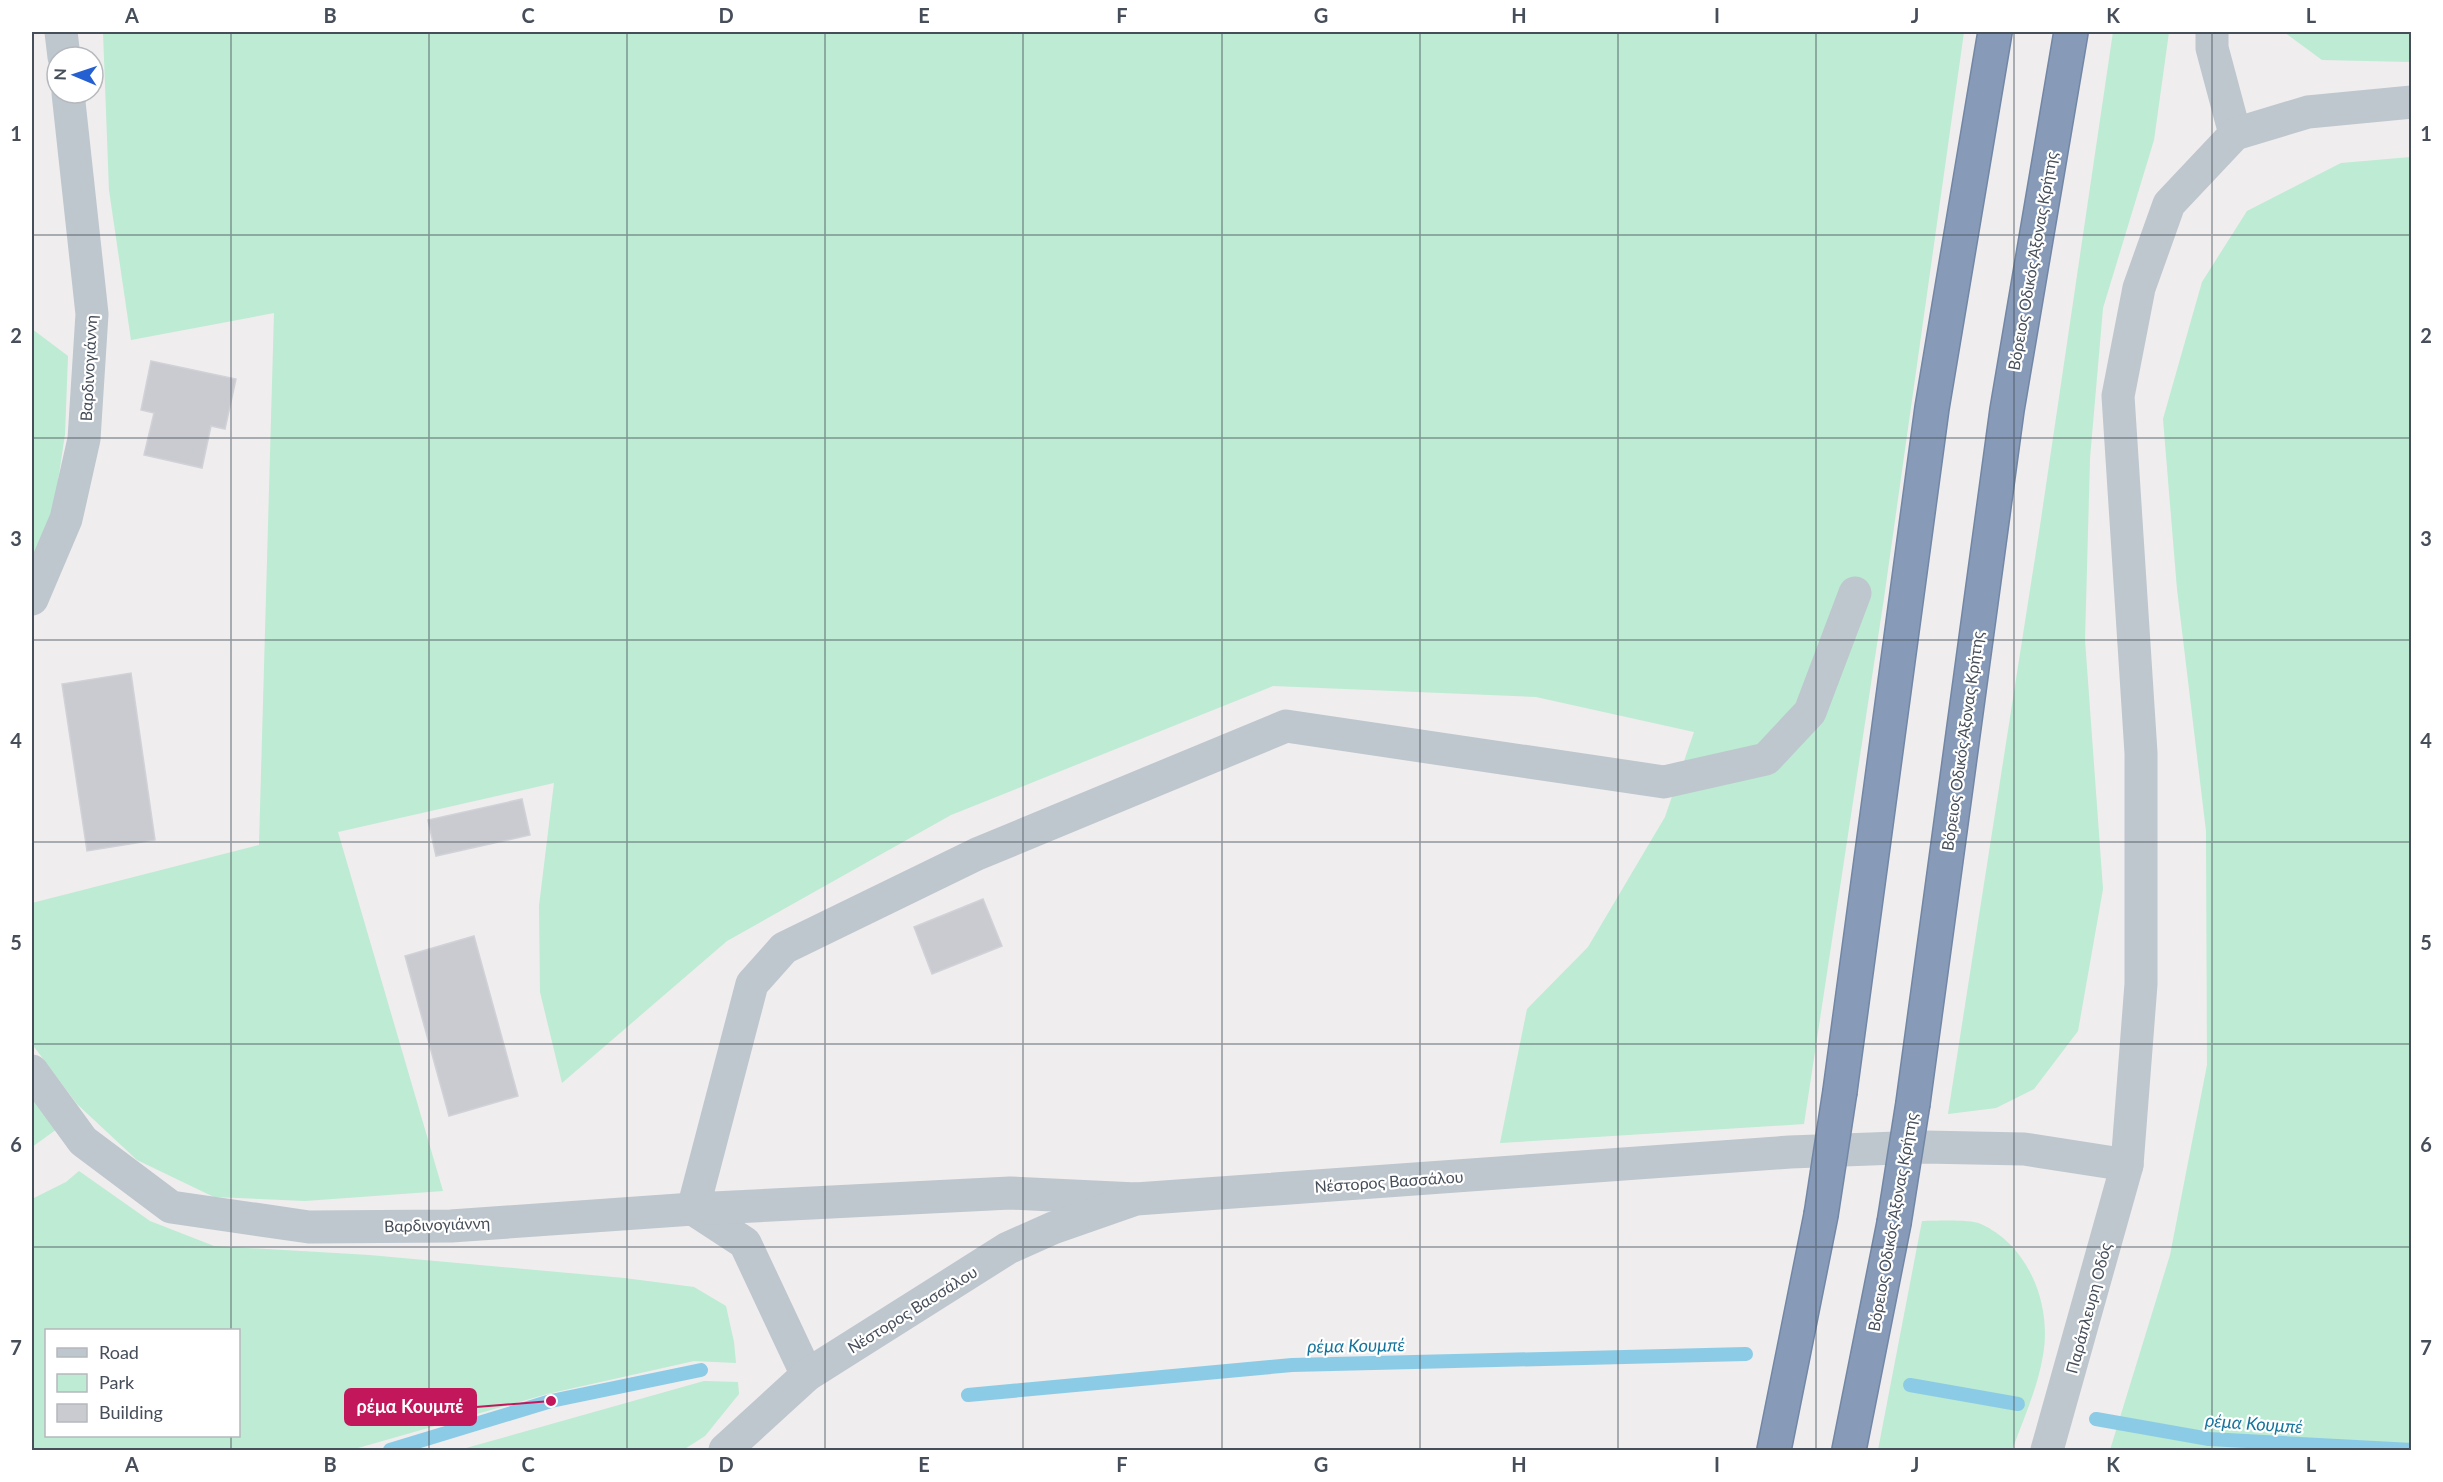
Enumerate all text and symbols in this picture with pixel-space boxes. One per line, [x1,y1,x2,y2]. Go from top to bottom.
text: A [124,3,139,27]
text: B [323,3,337,27]
text: C [521,3,535,27]
text: D [718,3,734,27]
text: E [918,3,930,27]
text: F [1116,3,1128,27]
text: G [1314,3,1328,27]
text: H [1511,3,1527,27]
text: I [1714,3,1720,27]
text: J [1911,3,1919,27]
text: K [2106,3,2120,27]
text: L [2306,3,2317,27]
north arrow [45,45,105,105]
text: N [50,68,69,81]
text: 1 [10,121,22,145]
text: 1 [2420,121,2432,145]
street label: Βόρειος Οδικός Άξονας Κρήτης [2003,150,2062,372]
street label: Βαρδινογιάννη [76,314,100,422]
text: 2 [10,323,22,347]
text: 2 [2420,323,2432,347]
text: 3 [10,526,22,550]
text: 3 [2420,526,2432,550]
street label: Βόρειος Οδικός Άξονας Κρήτης [1937,629,1988,852]
text: 4 [10,728,22,752]
text: 4 [2420,728,2432,752]
text: 5 [10,930,22,954]
text: 5 [2420,930,2432,954]
street label: Βόρειος Οδικός Άξονας Κρήτης [1863,1111,1922,1333]
text: 6 [10,1132,22,1156]
text: 6 [2420,1132,2432,1156]
street label: Νέστορος Βασσάλου [1314,1166,1464,1196]
street label: Βαρδινογιάννη [384,1213,490,1235]
street label: Παράπλευρη Οδός [2061,1240,2115,1376]
street label: Νέστορος Βασσάλου [844,1261,980,1357]
legend [45,1329,240,1437]
water label: ρέμα Κουμπέ [1307,1333,1406,1357]
text: 7 [10,1335,22,1359]
text: 7 [2420,1335,2432,1359]
text: Road [99,1341,139,1363]
text: Park [99,1371,135,1393]
callout: ρέμα Κουμπέ [345,1389,476,1425]
text: ρέμα Κουμπέ [356,1395,464,1417]
text: Building [99,1401,163,1423]
water label: ρέμα Κουμπέ [2204,1409,2304,1437]
text: A [124,1452,139,1476]
text: B [323,1452,337,1476]
text: C [521,1452,535,1476]
text: D [718,1452,734,1476]
text: E [918,1452,930,1476]
text: F [1116,1452,1128,1476]
text: G [1314,1452,1328,1476]
text: H [1511,1452,1527,1476]
text: I [1714,1452,1720,1476]
text: J [1911,1452,1919,1476]
text: K [2106,1452,2120,1476]
text: L [2306,1452,2317,1476]

